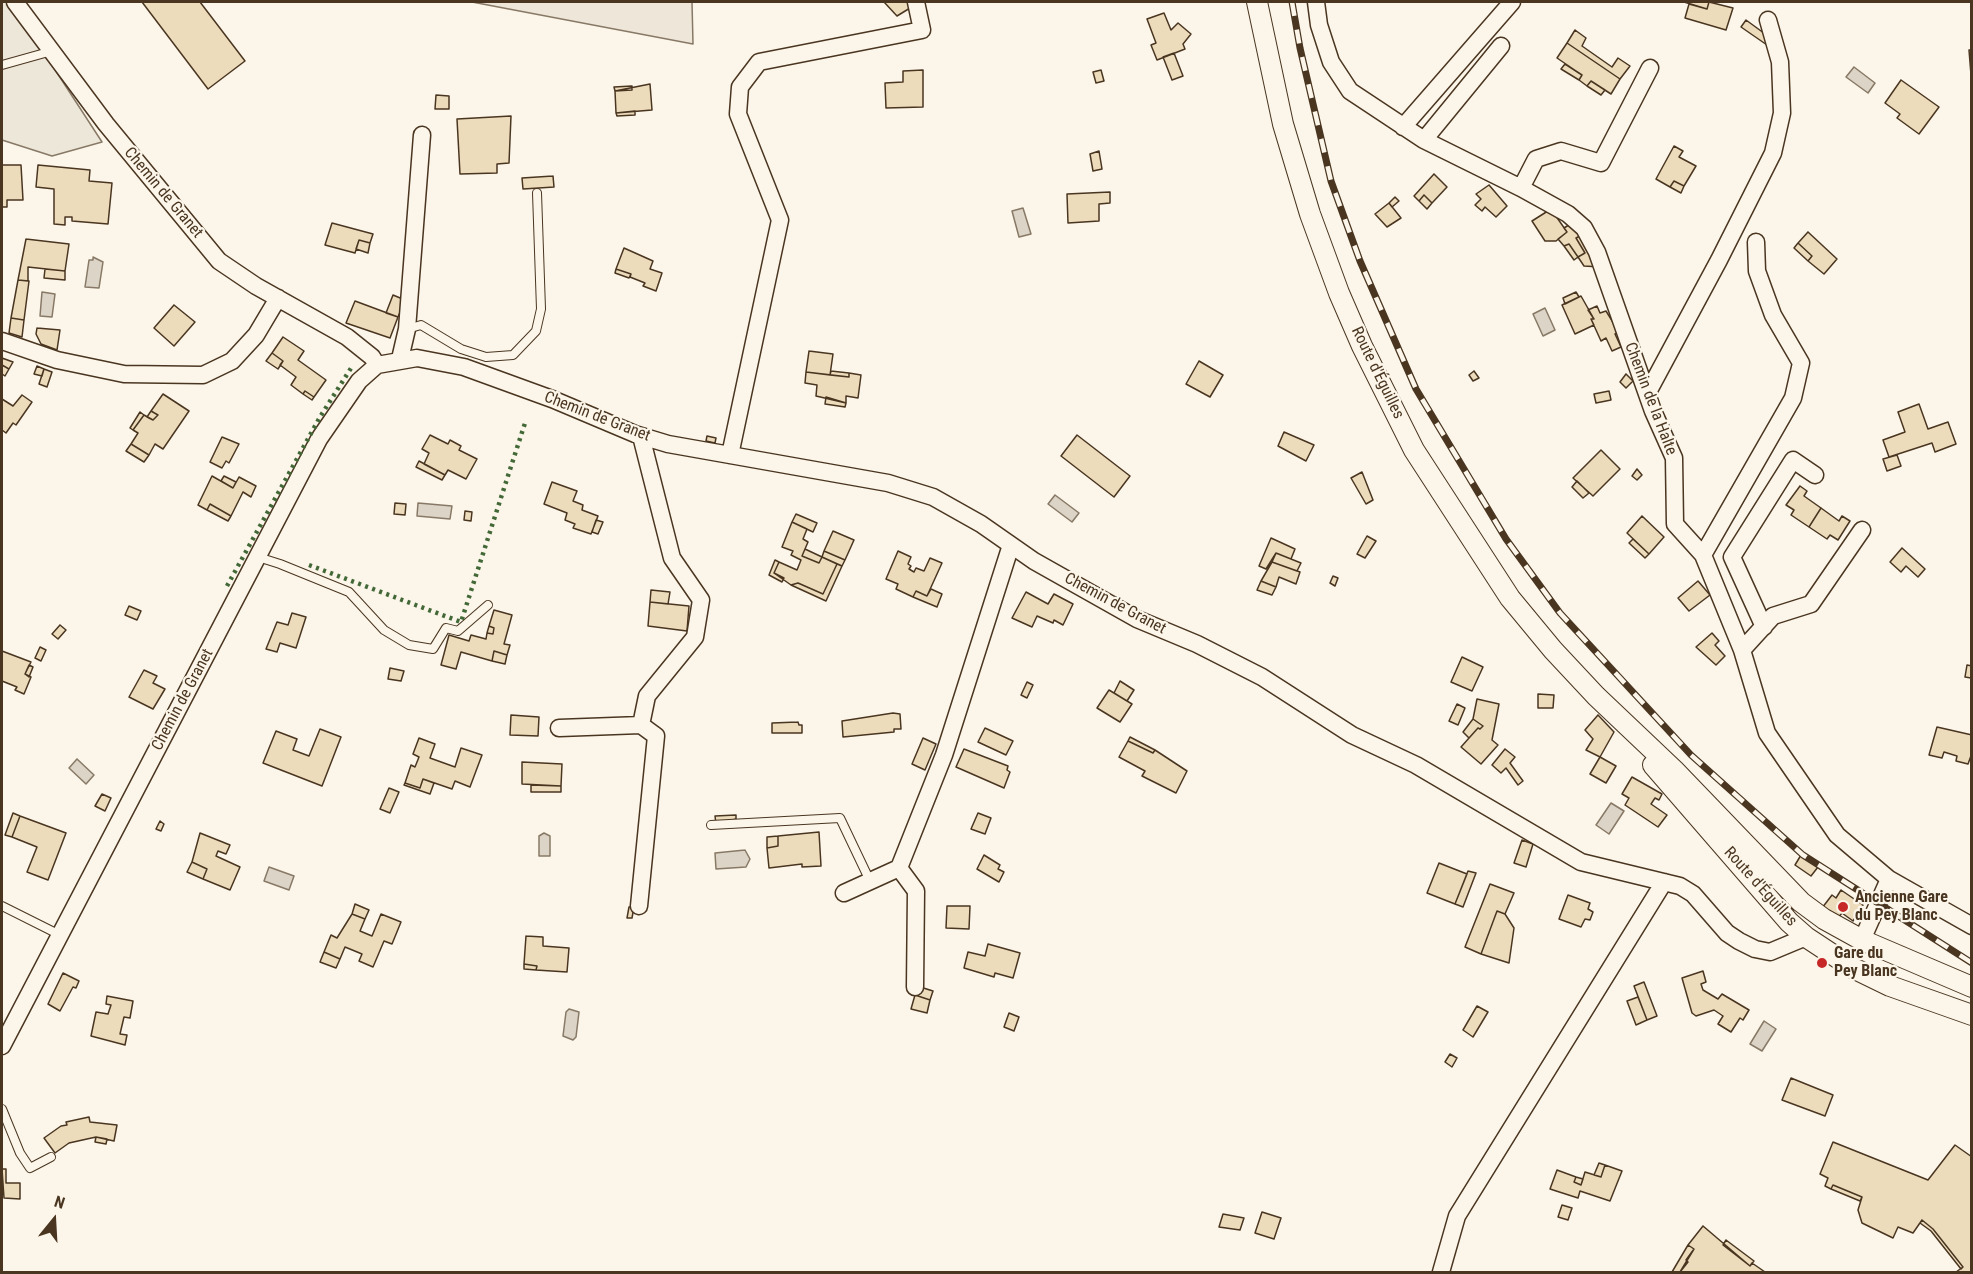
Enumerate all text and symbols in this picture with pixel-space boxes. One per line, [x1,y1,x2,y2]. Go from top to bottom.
street label: Chemin de Granet [120,144,206,242]
street label: Route d'Éguilles [1346,324,1408,422]
street label: Chemin de la Halte [1620,340,1680,458]
street label: Chemin de Granet [541,388,653,446]
street label: Chemin de Granet [1061,569,1169,639]
street label: Chemin de Granet [148,646,218,754]
street label: Route d'Éguilles [1719,843,1801,931]
place label: Ancienne Gare du Pey Blanc [1855,888,1948,926]
marker: Ancienne Gare du Pey Blanc [1836,900,1850,914]
place label: Gare du Pey Blanc [1834,944,1897,982]
marker: Gare du Pey Blanc [1815,956,1829,970]
north arrow [24,1190,84,1250]
text: N [52,1192,67,1213]

